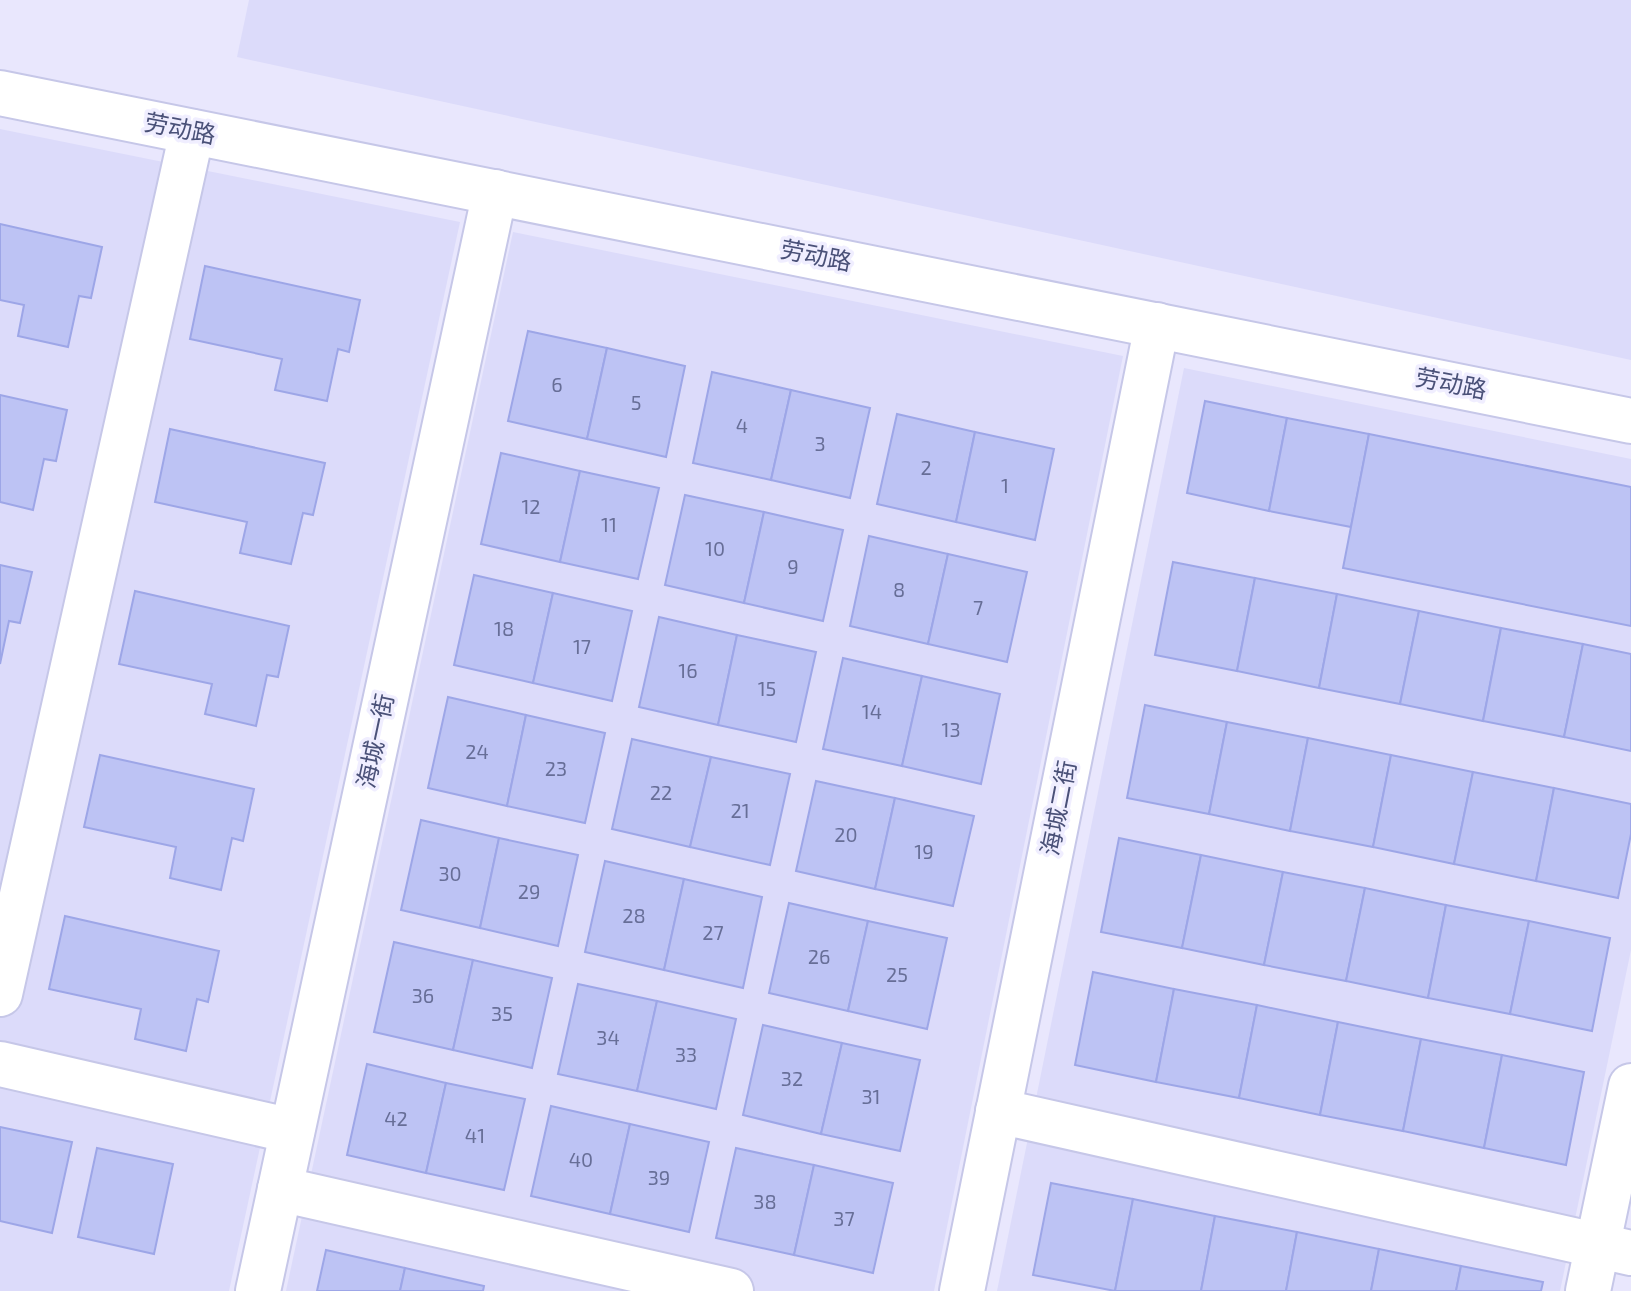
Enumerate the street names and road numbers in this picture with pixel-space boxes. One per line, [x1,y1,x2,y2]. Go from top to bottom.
street label: 劳动路 [142,106,218,149]
street label: 劳动路 [778,233,854,276]
street label: 劳动路 [1413,361,1489,404]
street label: 海城一街 [350,691,399,791]
street label: 海城二街 [1034,758,1081,858]

